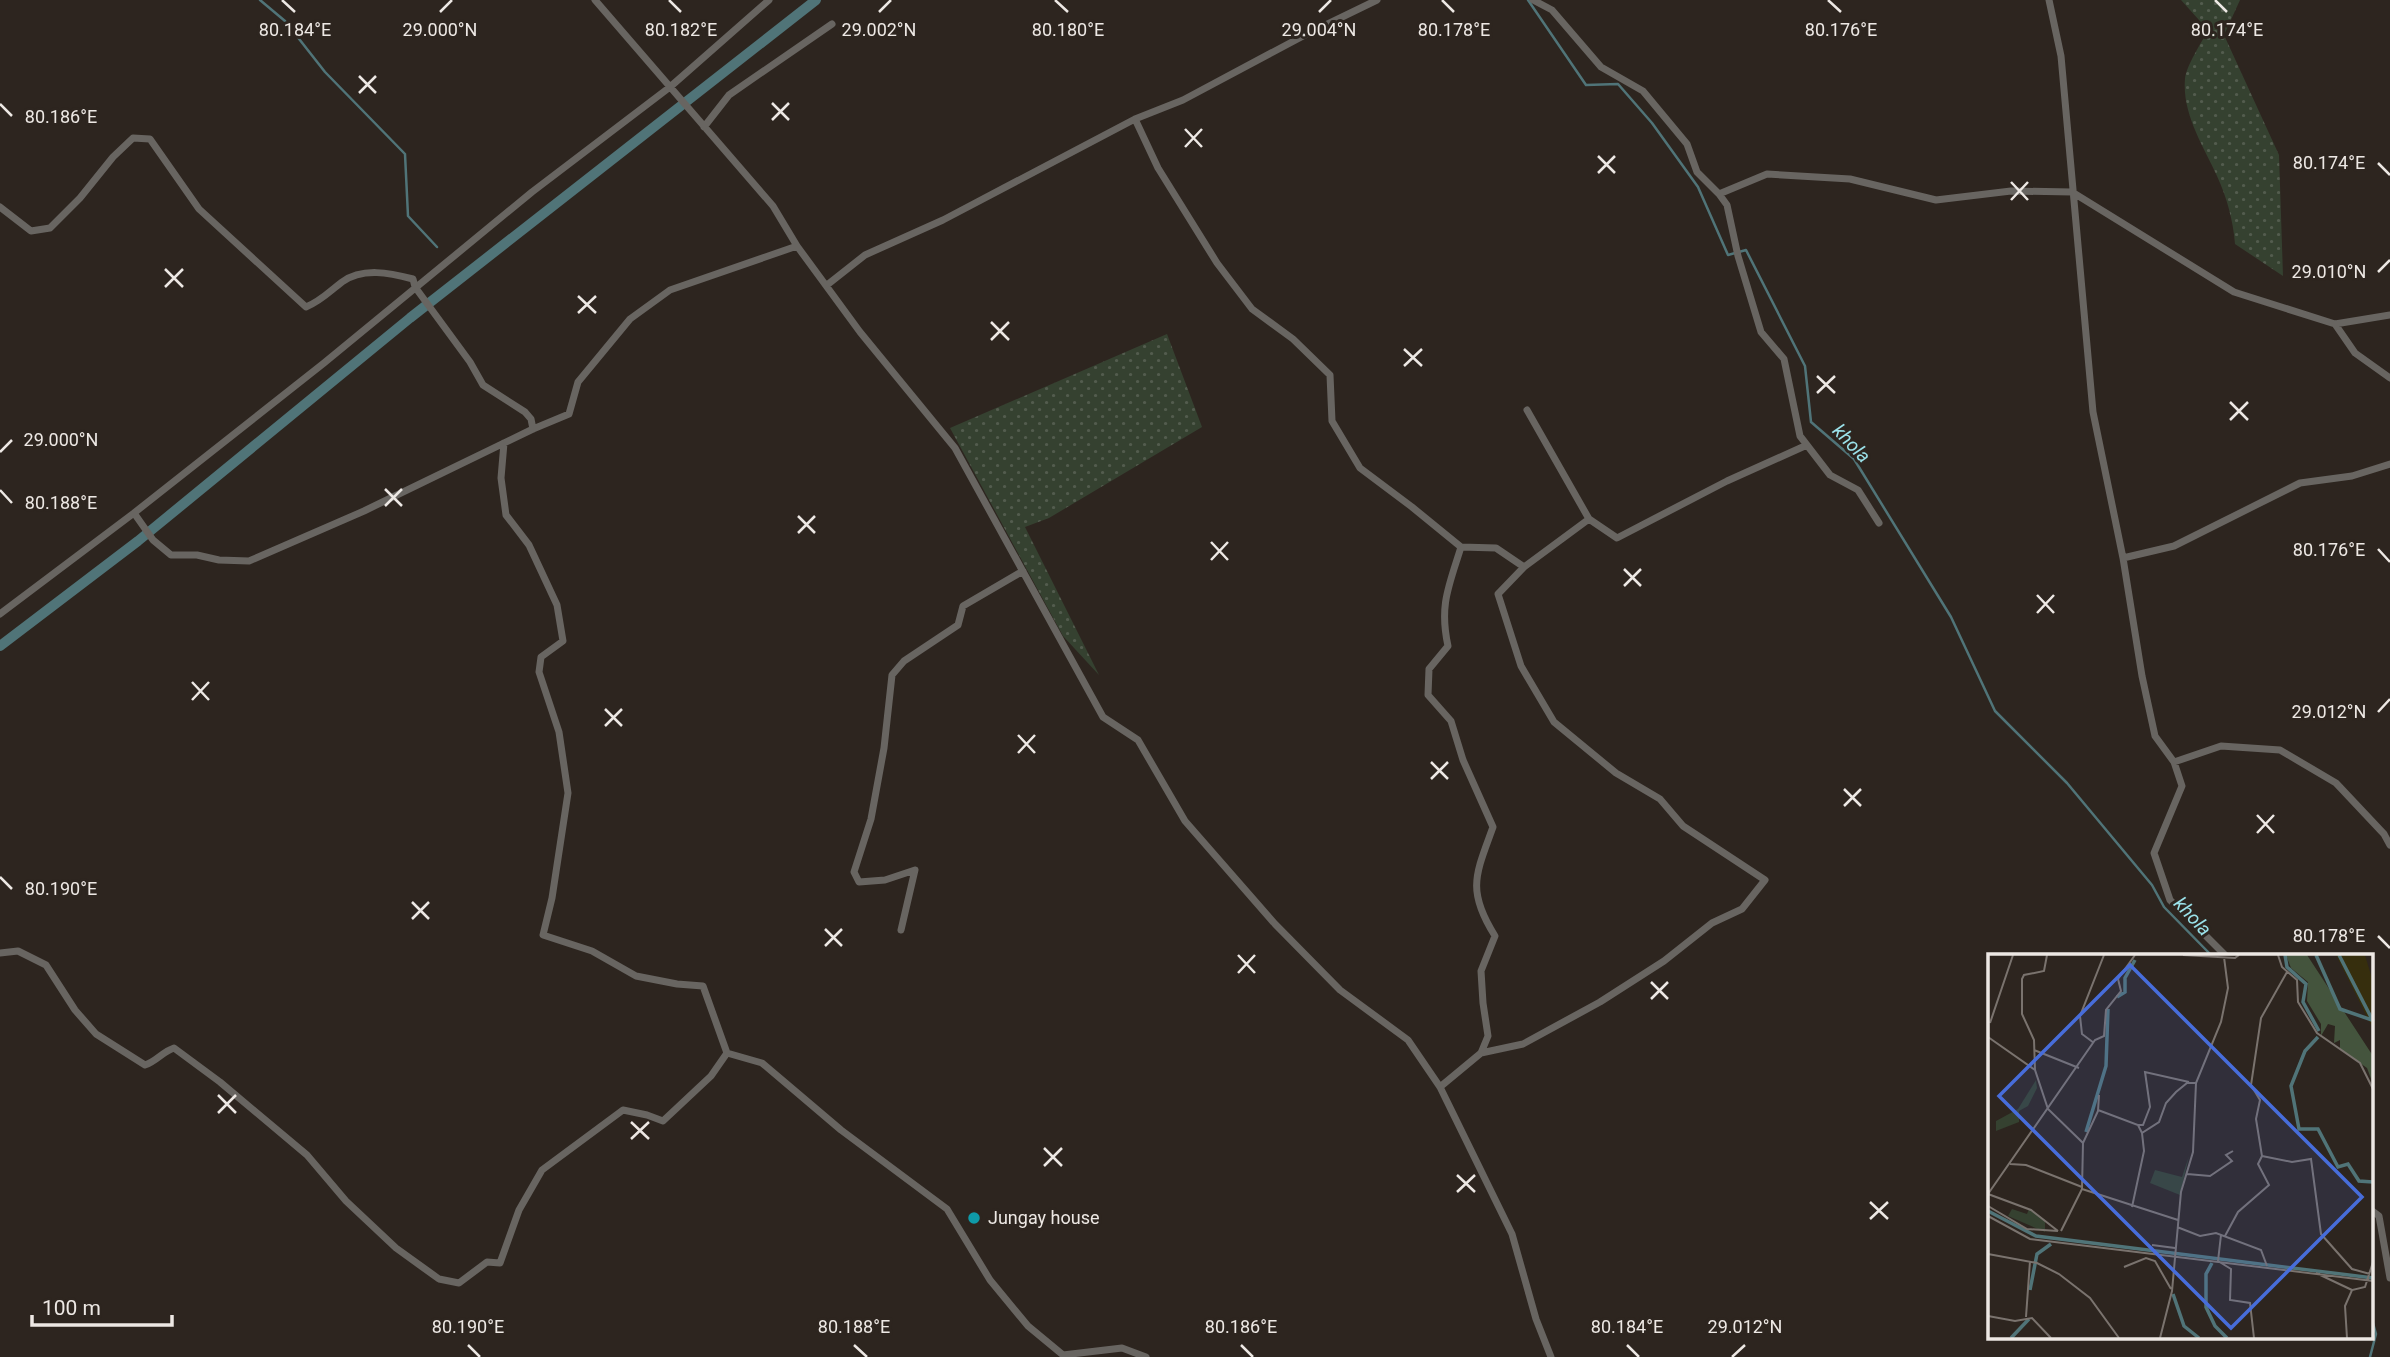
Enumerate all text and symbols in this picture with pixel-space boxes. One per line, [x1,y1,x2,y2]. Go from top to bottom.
text: 80.184°E [259,19,331,40]
text: 29.000°N [403,19,477,40]
text: 80.182°E [645,19,717,40]
text: 29.002°N [842,19,916,40]
text: 80.180°E [1032,19,1104,40]
text: 29.004°N [1282,19,1356,40]
text: 80.178°E [1418,19,1490,40]
text: 80.176°E [1805,19,1877,40]
text: 80.174°E [2191,19,2263,40]
text: 80.186°E [25,106,97,127]
text: 80.174°E [2293,152,2365,173]
text: 29.010°N [2292,261,2366,282]
water label: khola [1828,419,1875,467]
text: 29.000°N [24,429,98,450]
text: 80.188°E [25,492,97,513]
text: 80.176°E [2293,539,2365,560]
text: 29.012°N [2292,701,2366,722]
text: 80.190°E [25,878,97,899]
water label: khola [2169,892,2216,940]
text: 80.178°E [2293,925,2365,946]
inset map [1988,954,2372,1340]
place label: Jungay house [988,1207,1099,1228]
marker: Jungay house [966,1210,982,1226]
scale bar [32,1284,172,1328]
text: 100 m [42,1296,101,1320]
text: 80.190°E [432,1316,504,1337]
text: 80.188°E [818,1316,890,1337]
text: 80.186°E [1205,1316,1277,1337]
text: 80.184°E [1591,1316,1663,1337]
text: 29.012°N [1708,1316,1782,1337]

